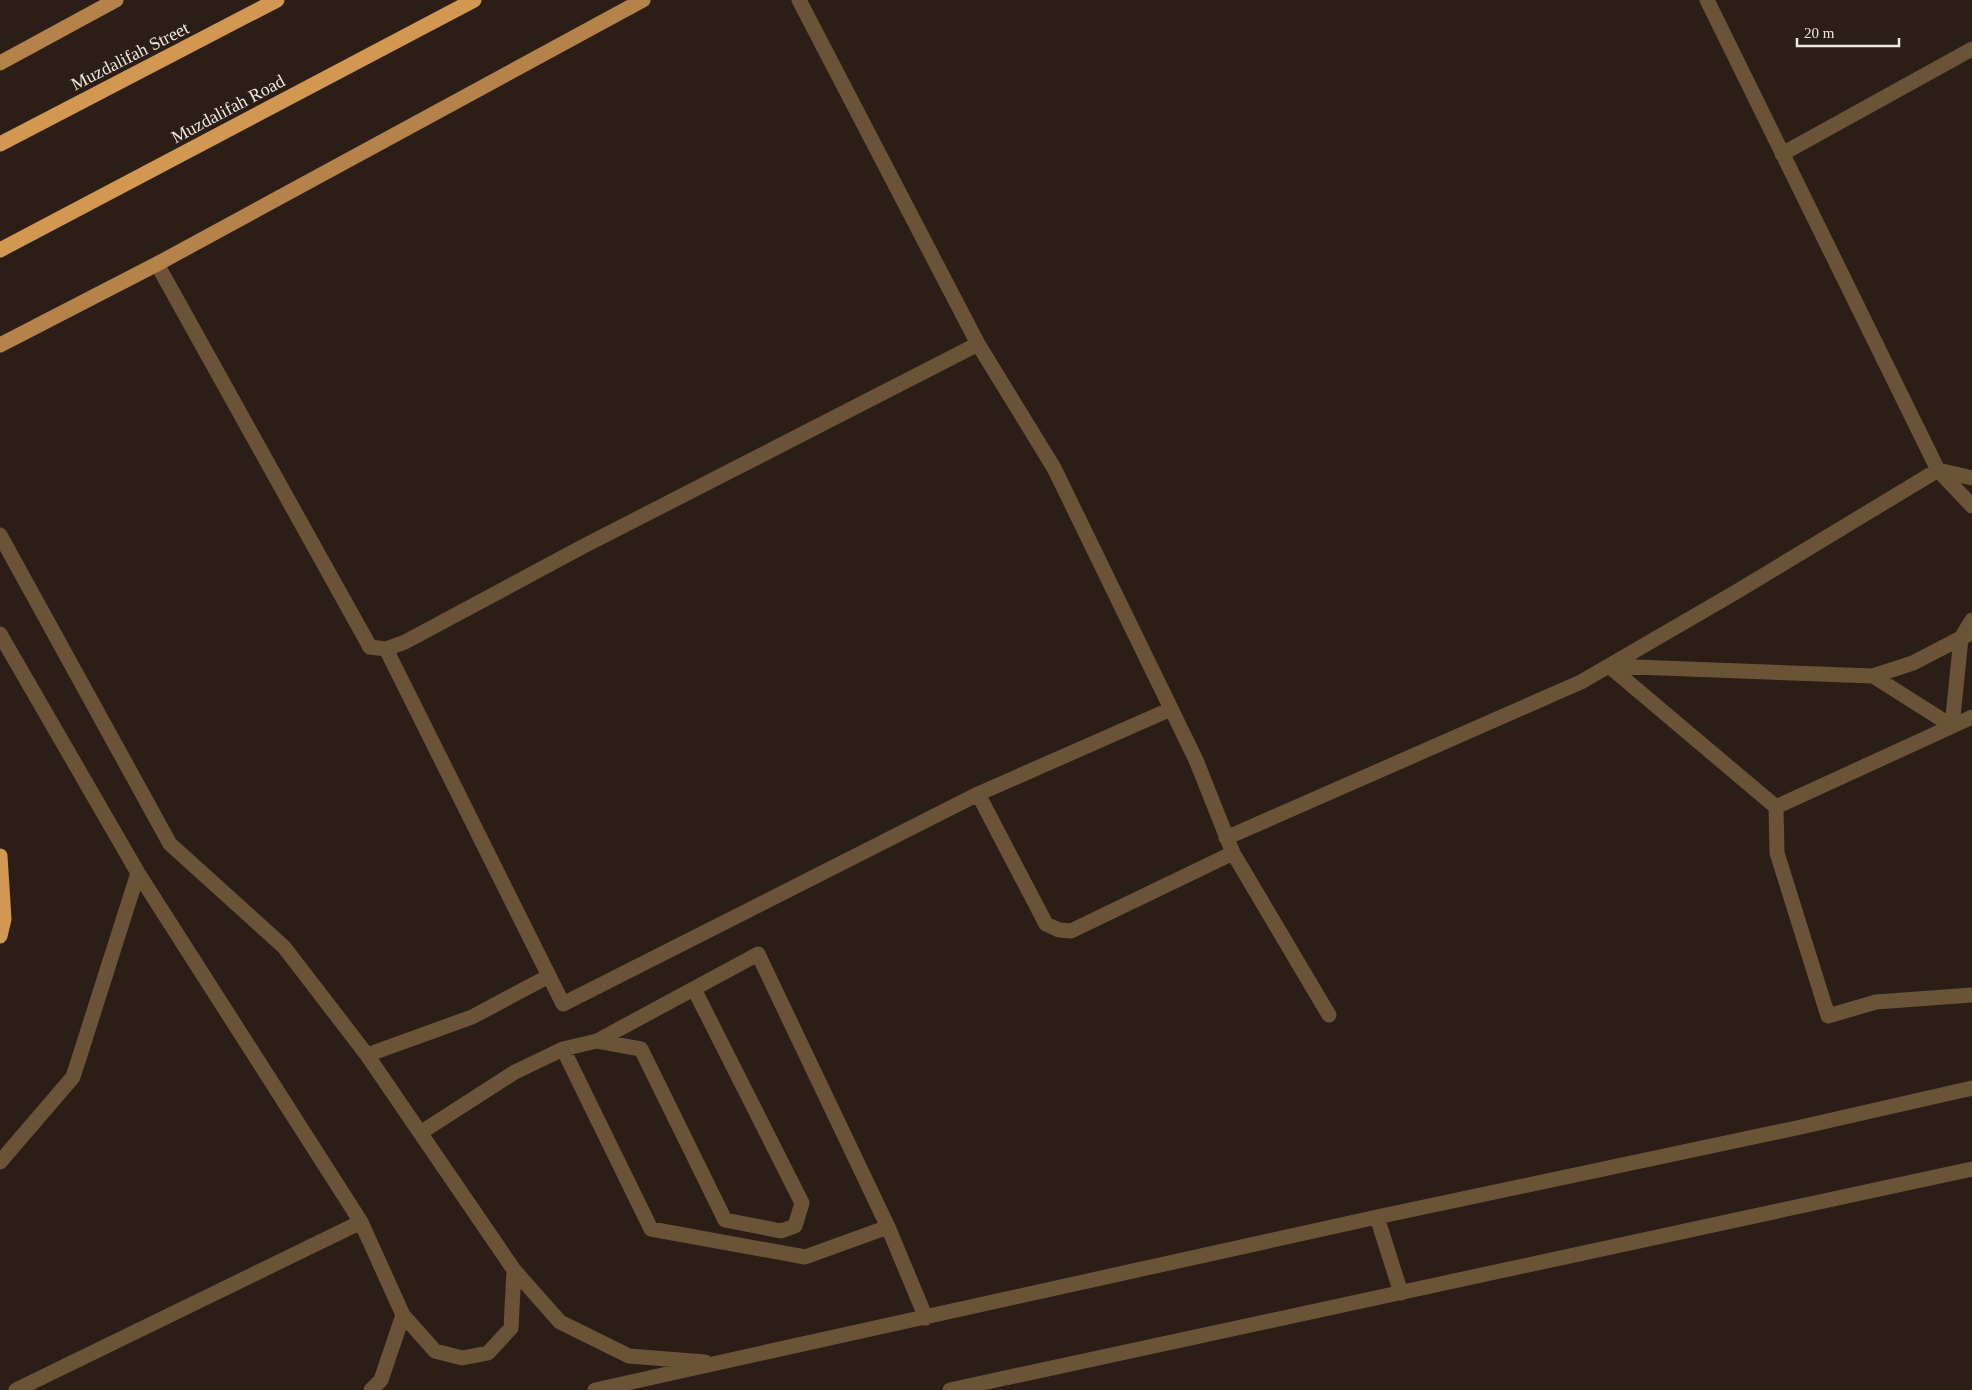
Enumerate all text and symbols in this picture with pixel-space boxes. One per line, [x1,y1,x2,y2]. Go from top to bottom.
scale bar [1797,15,1900,47]
street label: Muzdalifah Street [68,18,192,94]
text: 20 m [1804,25,1835,41]
street label: Muzdalifah Road [168,71,288,147]

